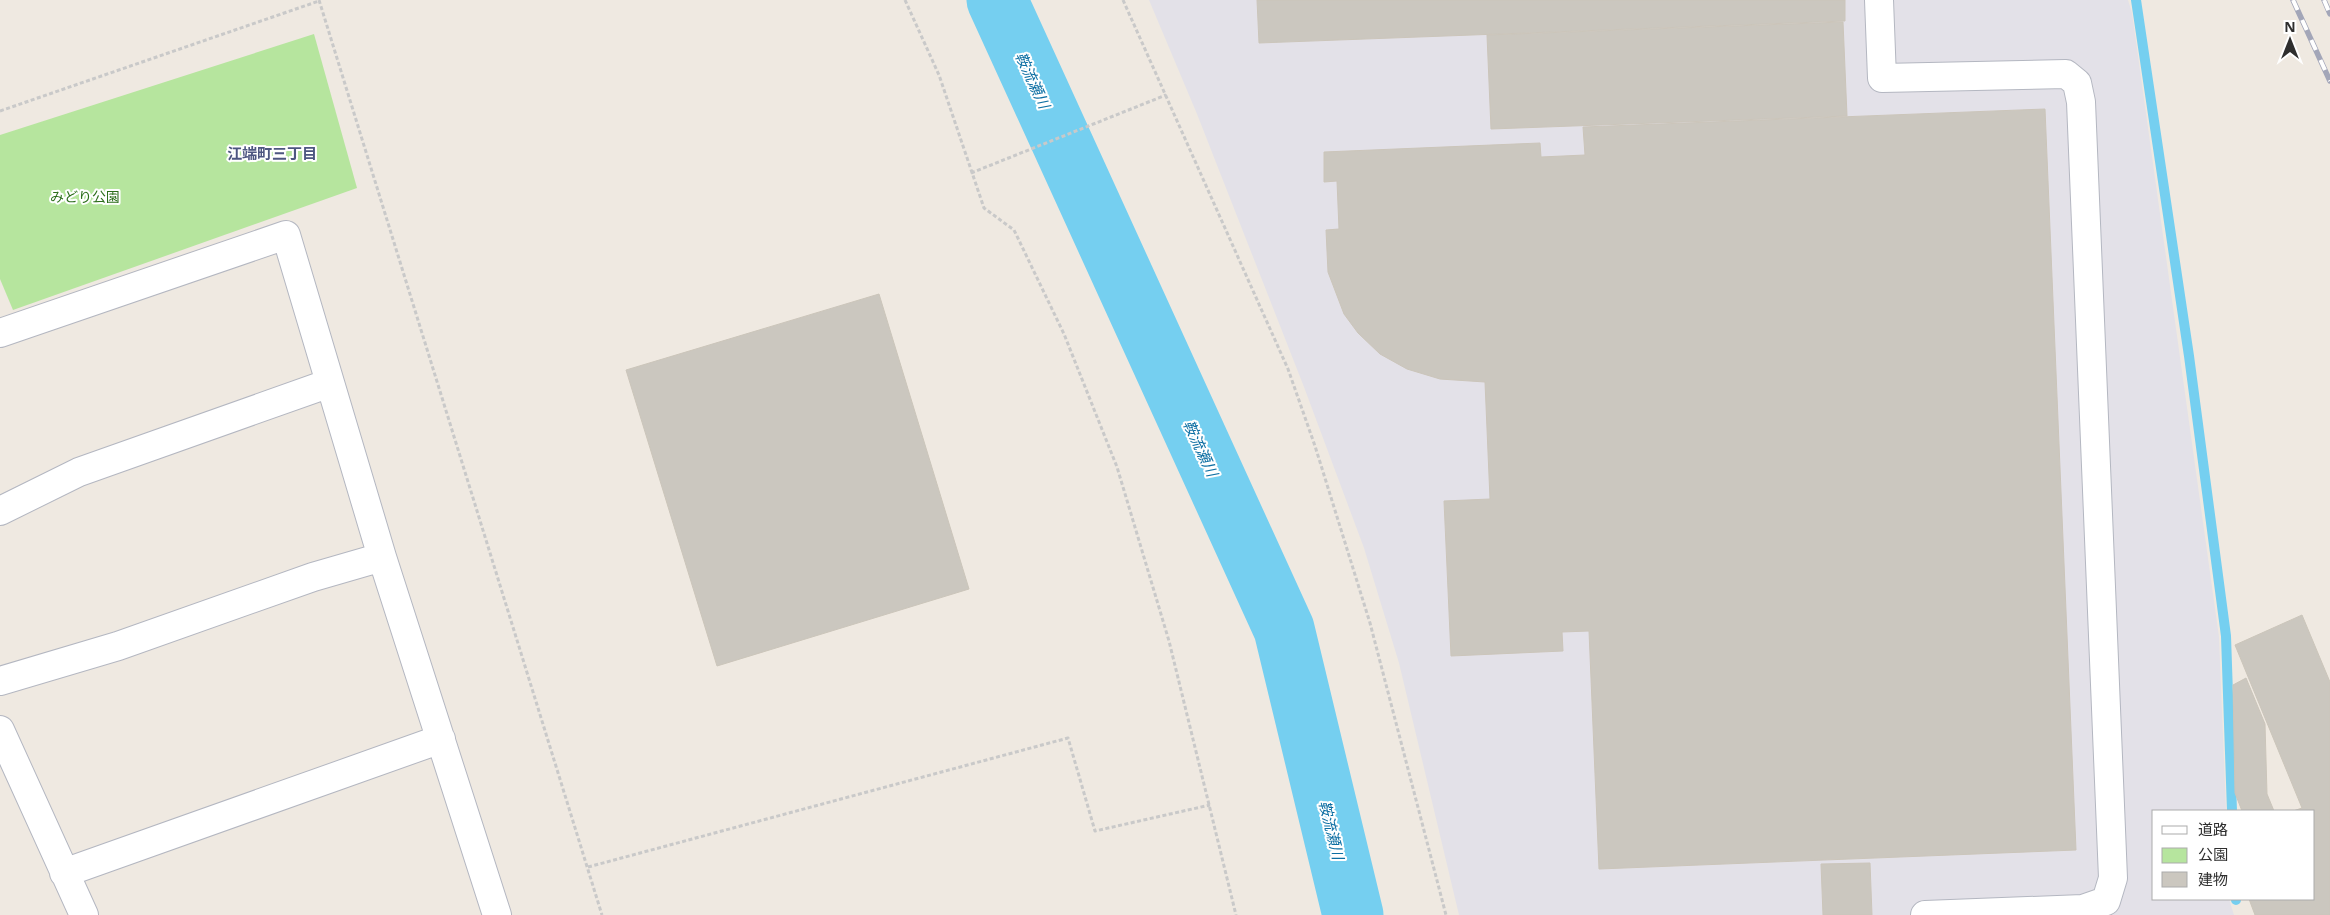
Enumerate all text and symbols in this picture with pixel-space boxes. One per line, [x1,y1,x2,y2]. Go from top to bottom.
north arrow [2265,15,2315,65]
text: N [2284,17,2296,36]
water label: 鞍流瀬川 [1011,49,1056,113]
district label: 江端町三丁目 [227,143,317,163]
park label: みどり公園 [50,187,120,206]
water label: 鞍流瀬川 [1179,417,1224,481]
water label: 鞍流瀬川 [1315,798,1349,863]
legend [2152,810,2315,900]
text: 道路 [2198,819,2228,839]
text: 公園 [2198,844,2228,864]
text: 建物 [2198,869,2228,889]

